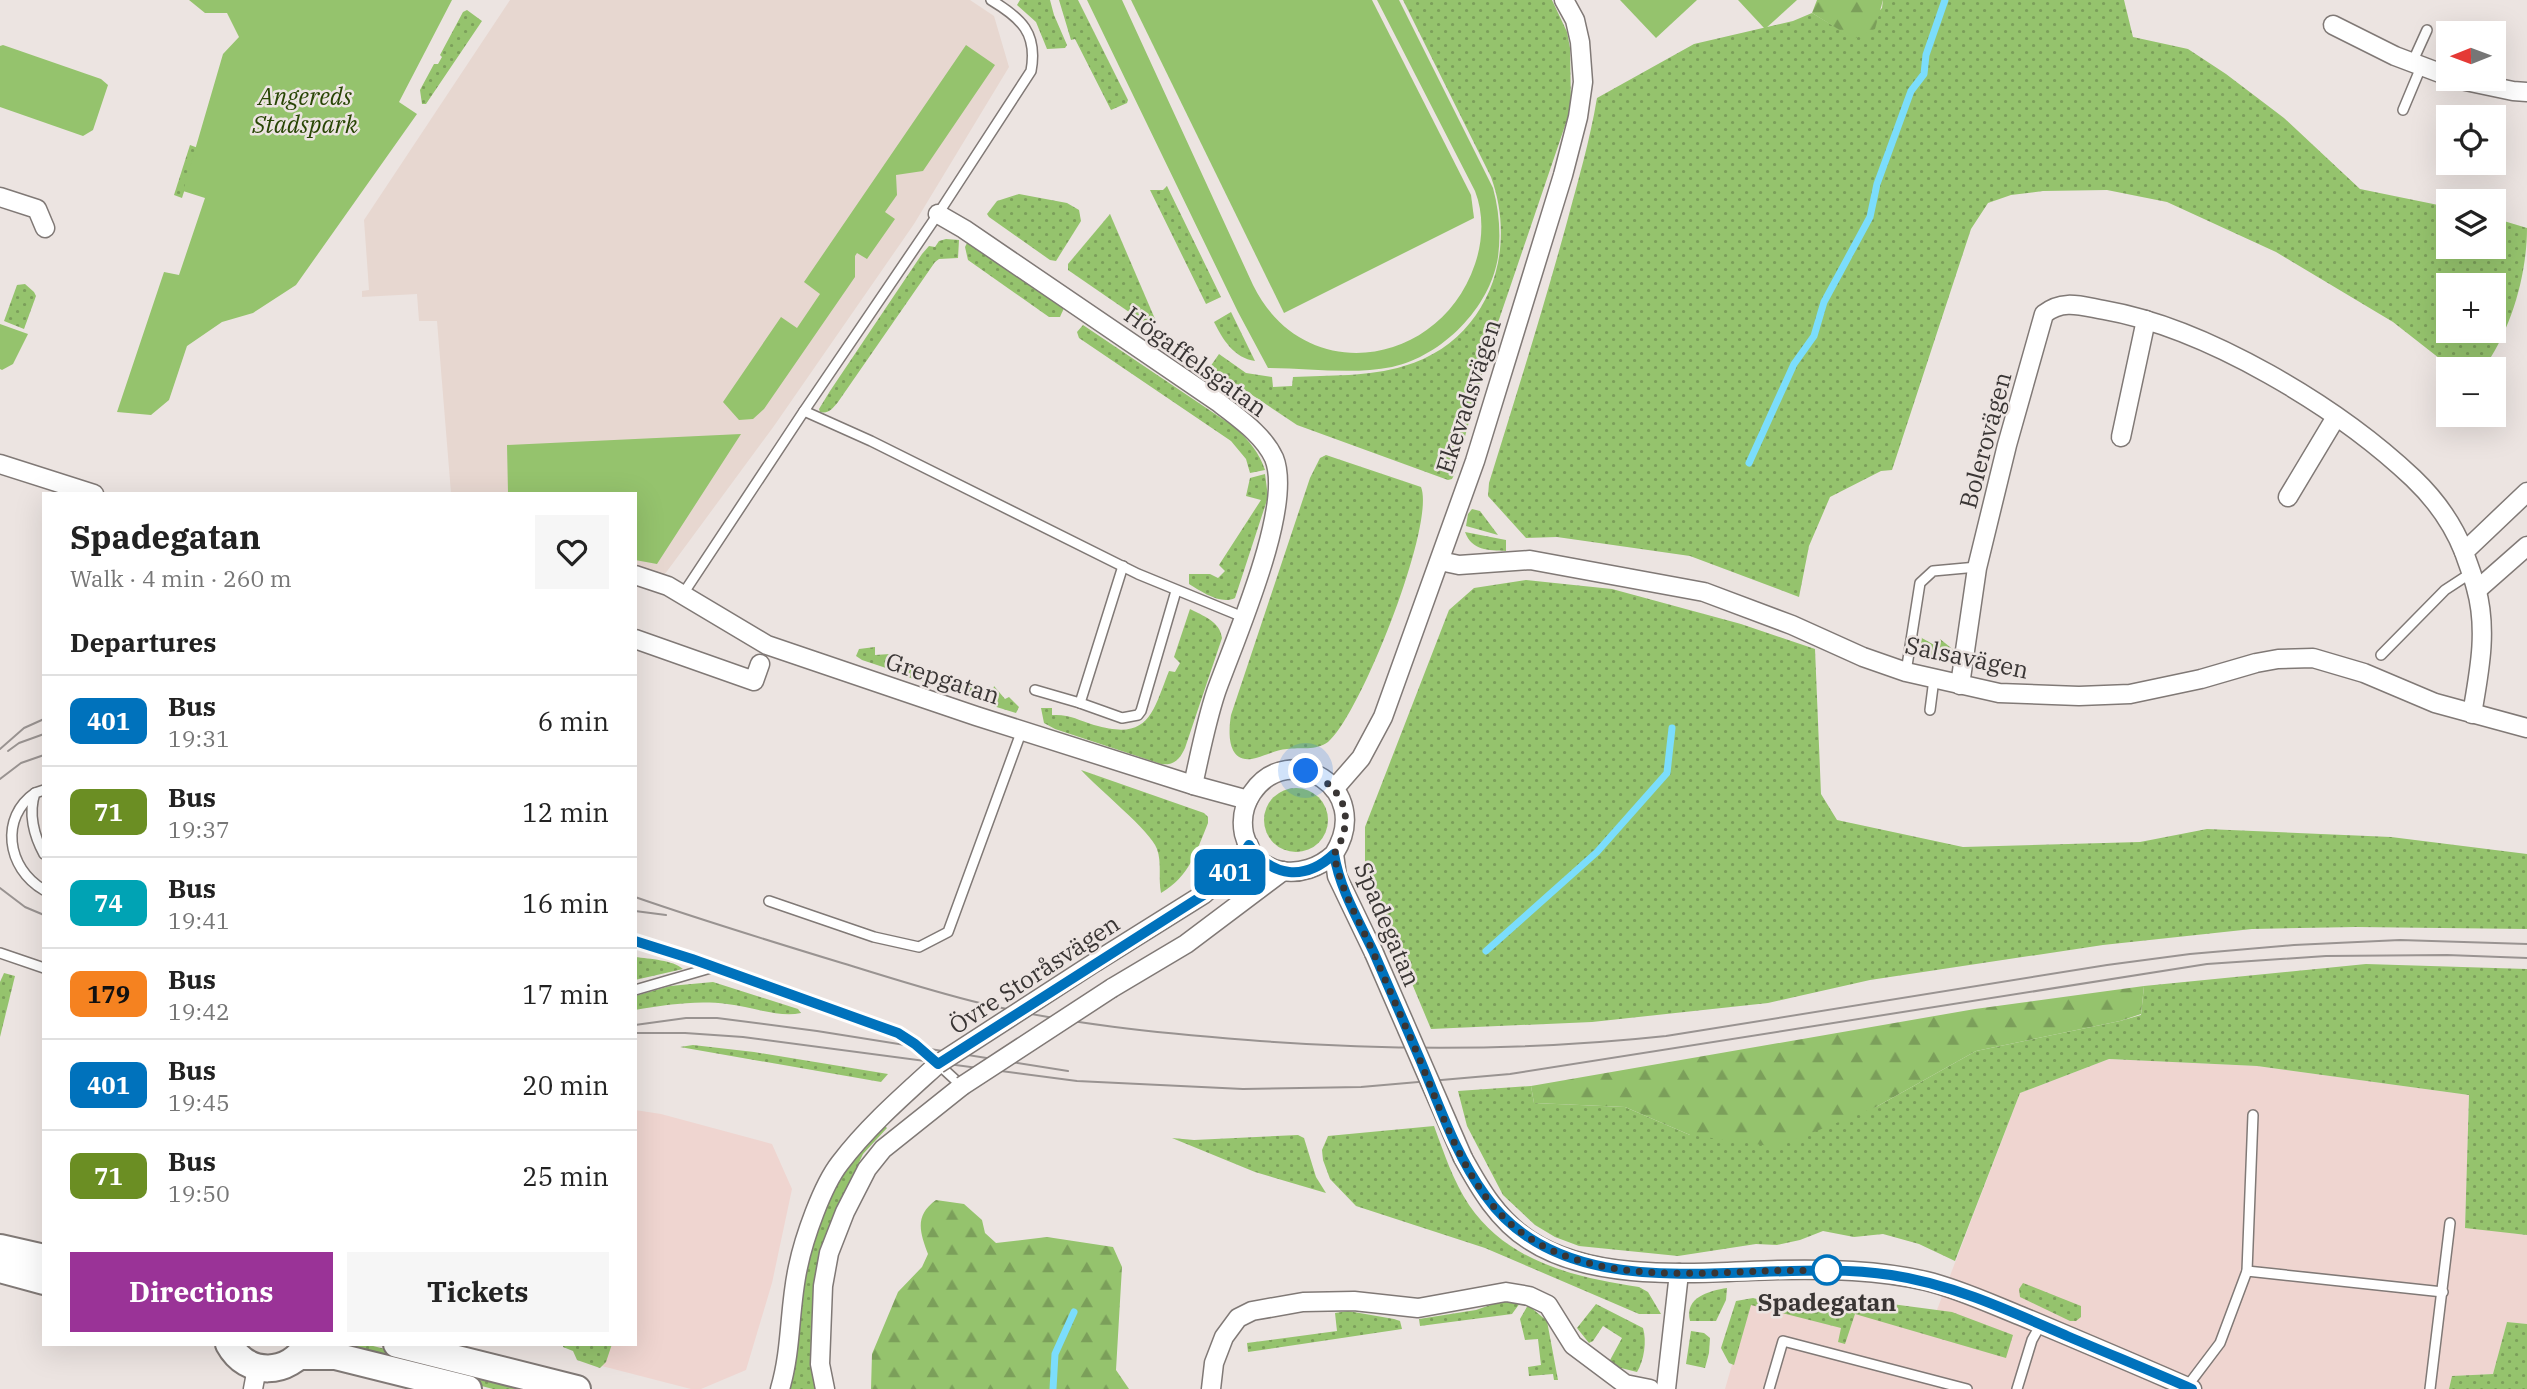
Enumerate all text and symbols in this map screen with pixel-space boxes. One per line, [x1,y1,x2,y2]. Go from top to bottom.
north arrow [2436,21,2506,91]
map controls [2436,21,2506,427]
park label: Angereds Stadspark [251,80,358,140]
button: locate [2436,105,2506,175]
button: layers [2436,189,2506,259]
button: + [2436,273,2506,343]
street label: Högaffelsgatan [1118,298,1274,424]
street label: Ekevadsvägen [1428,315,1508,477]
button: − [2436,357,2506,427]
street label: Bolerovägen [1951,368,2019,512]
text: Spadegatan [70,515,261,558]
button: heart [535,515,609,589]
text: Walk · 4 min · 260 m [70,563,292,593]
text: Departures [70,625,216,659]
street label: Salsavägen [1902,628,2032,686]
street label: Grepgatan [882,645,1004,711]
text: Bus [168,689,216,723]
text: 6 min [538,704,609,738]
text: 401 [87,705,130,737]
text: 19:31 [168,723,230,753]
your location [1288,753,1323,788]
text: Bus [168,780,216,814]
text: 12 min [522,795,609,829]
text: 71 [94,796,123,828]
text: 19:37 [168,814,230,844]
line badge: 401 [1190,849,1270,895]
text: 401 [1208,856,1252,888]
street label: Spadegatan [1347,857,1429,991]
text: Bus [168,871,216,905]
text: 16 min [522,886,609,920]
text: 74 [94,887,123,919]
text: 19:41 [168,905,230,935]
street label: Övre Storåsvägen [943,907,1125,1041]
text: Bus [168,962,216,996]
text: 17 min [522,977,609,1011]
text: 179 [87,978,130,1010]
text: 19:42 [168,996,230,1026]
text: Bus [168,1053,216,1087]
text: 20 min [522,1068,609,1102]
text: 401 [87,1069,130,1101]
text: 19:45 [168,1087,230,1117]
text: Bus [168,1144,216,1178]
text: 25 min [522,1159,609,1193]
text: 71 [94,1160,123,1192]
text: 19:50 [168,1178,230,1208]
button: Directions [70,1252,333,1332]
button: Tickets [347,1252,609,1332]
marker: Spadegatan [1812,1255,1842,1285]
place label: Spadegatan [1758,1286,1897,1318]

